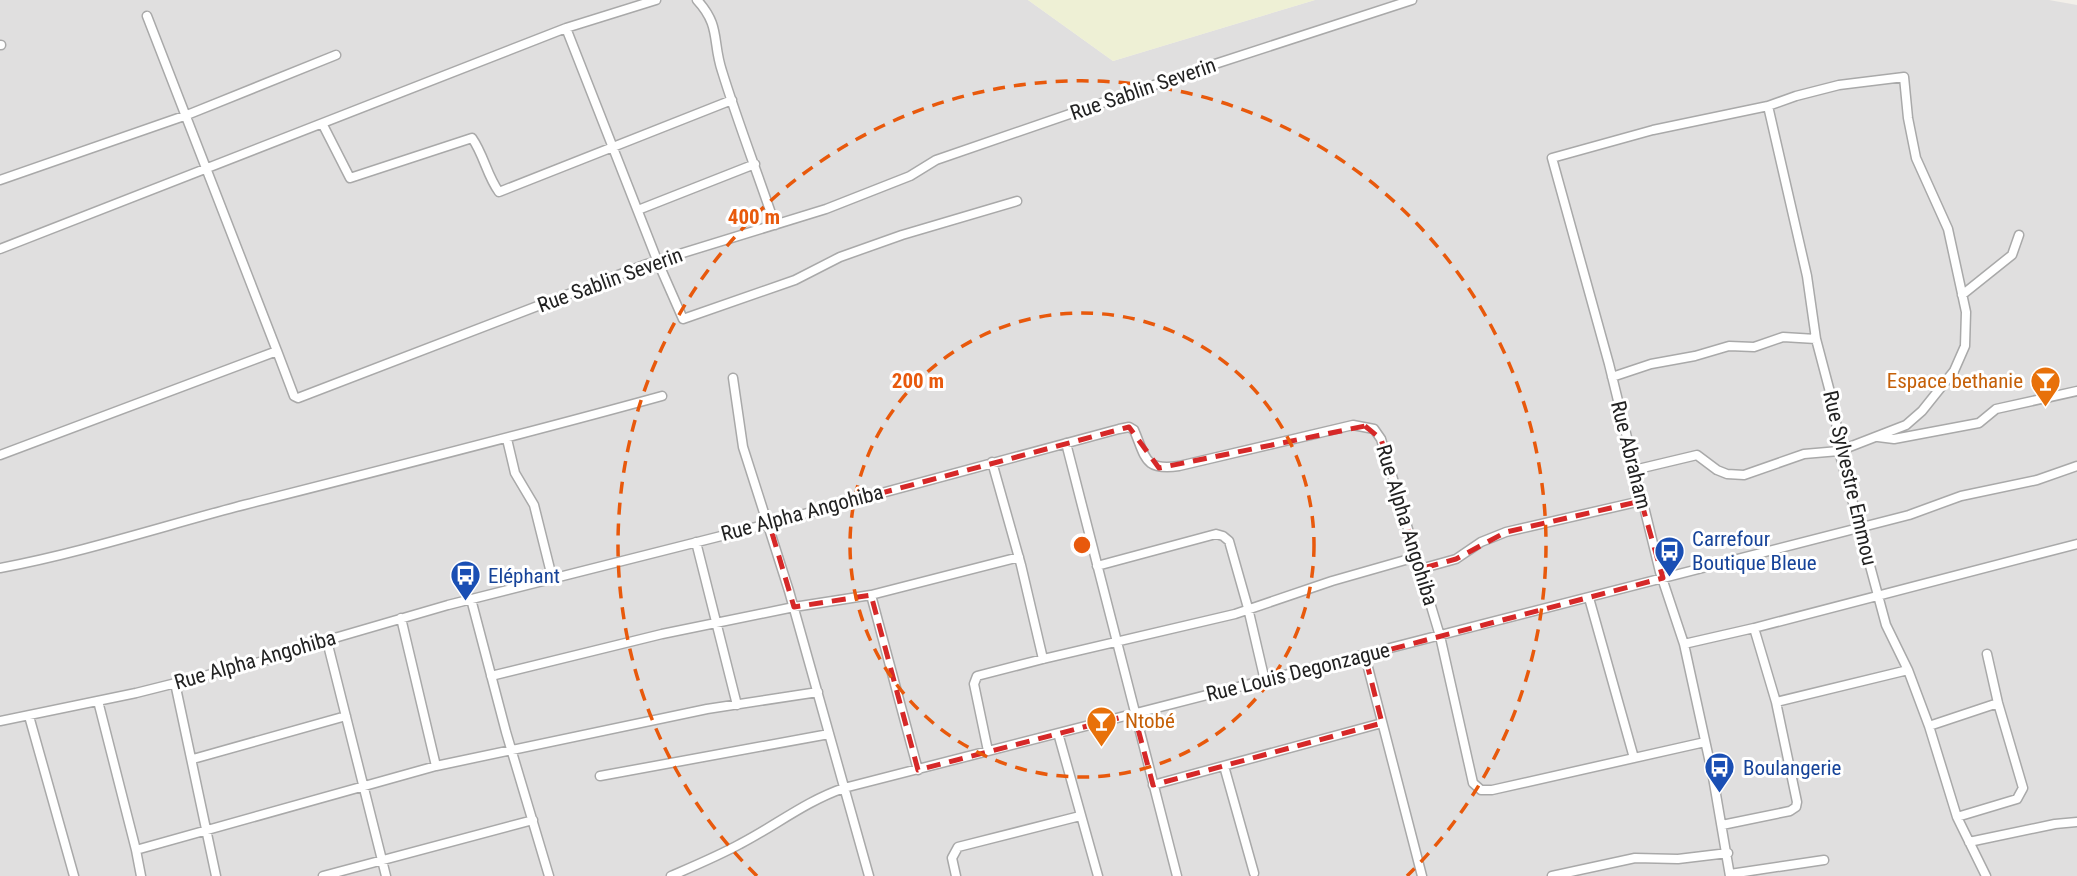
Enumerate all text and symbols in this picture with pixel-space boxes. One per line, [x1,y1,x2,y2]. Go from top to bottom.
street label: Rue Sablin Severin [1067,53,1219,125]
text: 400 m [728,205,780,229]
street label: Rue Sablin Severin [534,243,686,317]
bar icon: Espace bethanie [2029,364,2063,408]
text: 200 m [892,369,944,393]
place label: Espace bethanie [1887,369,2023,393]
street label: Rue Sylvestre Emmou [1818,388,1882,568]
street label: Rue Abraham [1606,398,1656,512]
street label: Rue Alpha Angohiba [1371,442,1443,608]
street label: Rue Alpha Angohiba [718,480,886,546]
place label: Carrefour Boutique Bleue [1692,527,1817,575]
centre of rings [1070,533,1094,557]
bus stop icon: Carrefour Boutique Bleue [1652,534,1686,578]
bus stop icon: Eléphant [448,559,482,603]
place label: Eléphant [488,564,560,588]
street label: Rue Alpha Angohiba [172,625,338,695]
street label: Rue Louis Degonzague [1204,638,1392,706]
bar icon: Ntobé [1085,704,1119,748]
place label: Ntobé [1125,709,1175,733]
bus stop icon: Boulangerie [1703,751,1737,795]
place label: Boulangerie [1743,756,1842,780]

